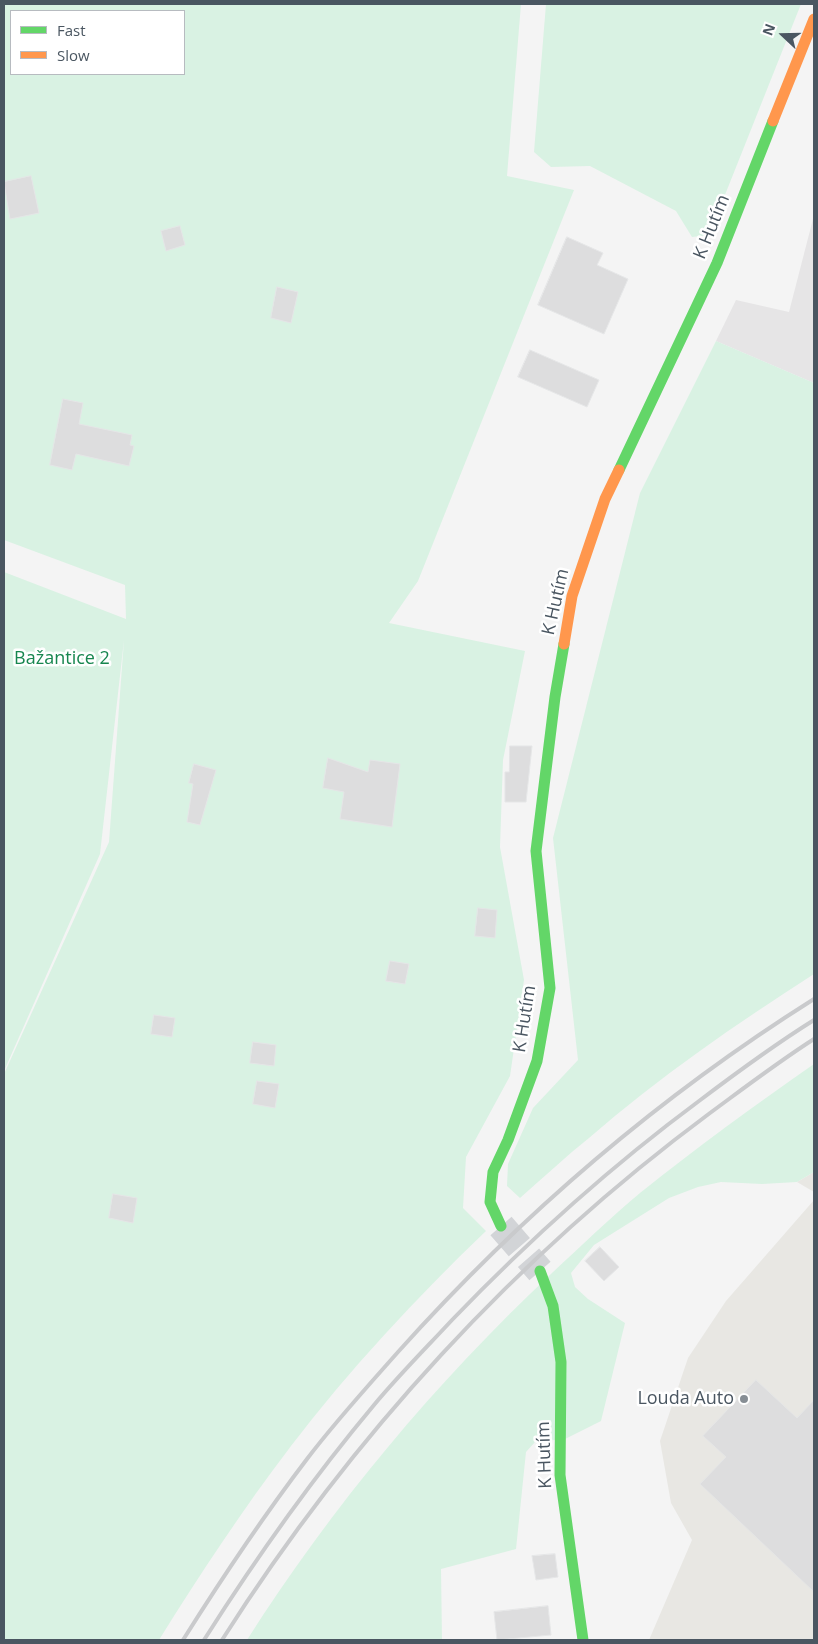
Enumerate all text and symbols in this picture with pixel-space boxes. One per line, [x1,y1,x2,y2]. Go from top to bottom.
legend [10,10,185,75]
north arrow [758,10,808,60]
text: Fast [57,20,86,40]
text: N [758,21,779,38]
text: Slow [57,45,90,65]
street label: K Hutím [689,192,735,262]
street label: K Hutím [538,567,574,637]
park label: Bažantice 2 [14,648,110,670]
street label: K Hutím [509,984,541,1054]
place label: Louda Auto [637,1388,734,1410]
marker: Louda Auto [738,1393,750,1405]
street label: K Hutím [533,1421,557,1489]

